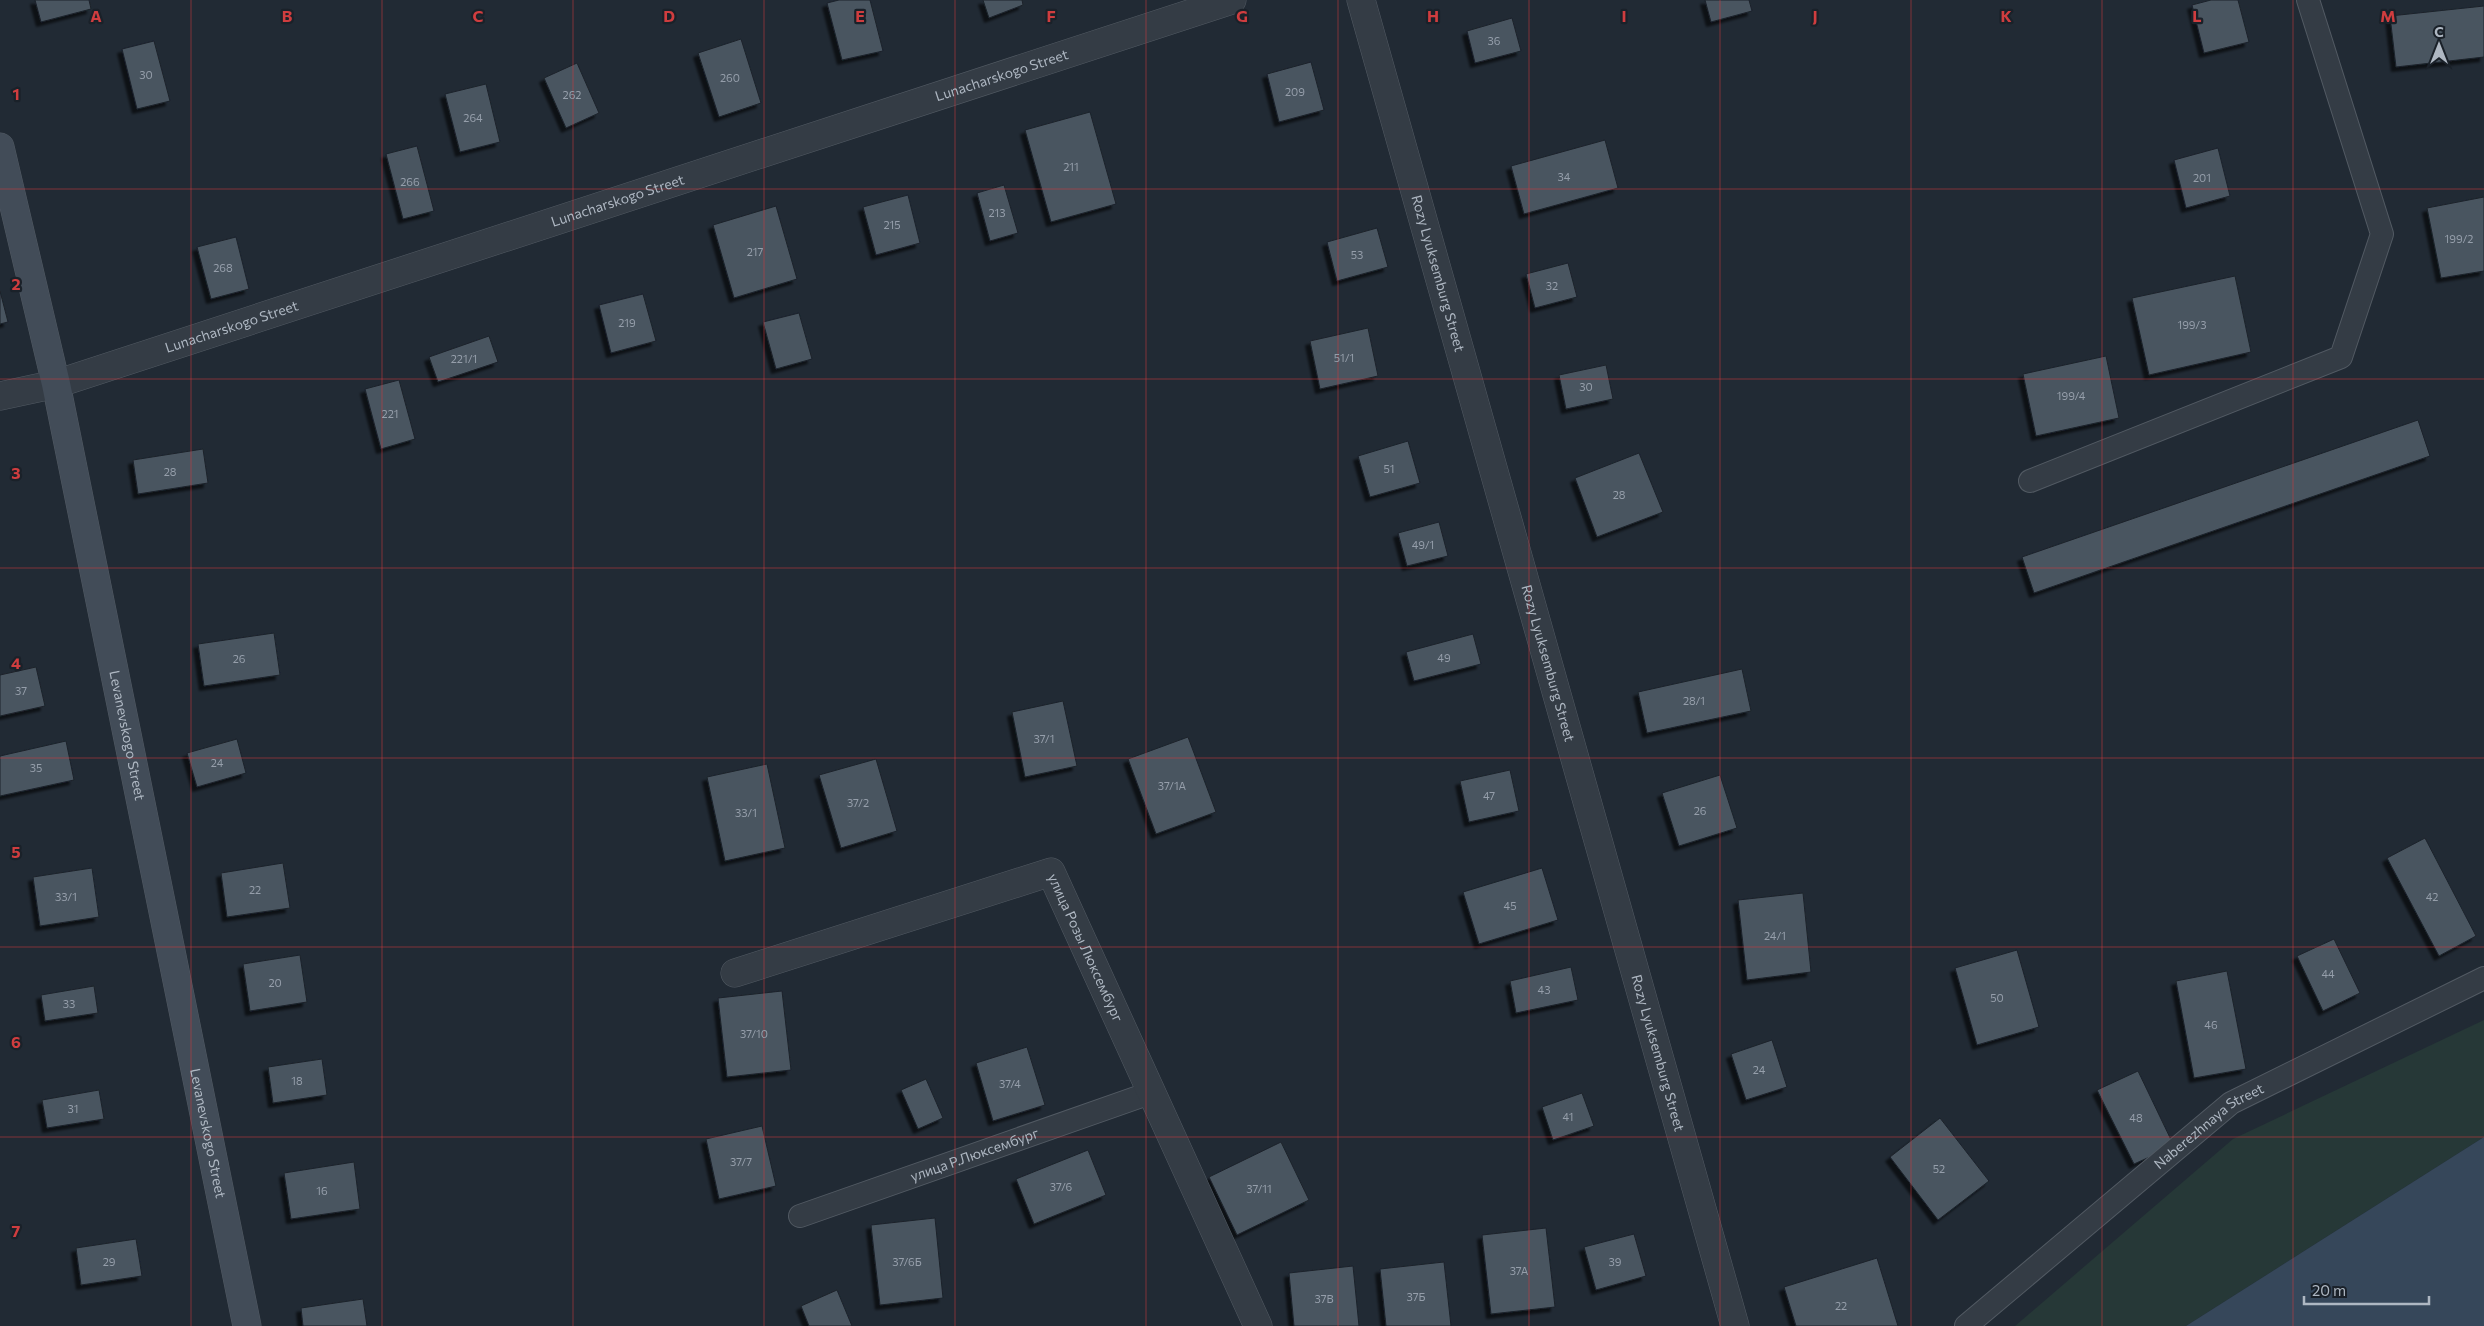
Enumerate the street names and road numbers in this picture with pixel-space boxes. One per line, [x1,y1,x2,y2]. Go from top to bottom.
street label: Lunacharskogo Street [933,45,1070,104]
street label: Lunacharskogo Street [549,170,686,230]
street label: Rozy Lyuksemburg Street [1408,193,1469,354]
street label: Lunacharskogo Street [163,296,300,356]
street label: Rozy Lyuksemburg Street [1518,583,1579,744]
street label: Levanevskogo Street [106,669,149,802]
street label: улица Розы Люксембург [1045,871,1127,1024]
street label: Rozy Lyuksemburg Street [1628,972,1689,1133]
street label: Levanevskogo Street [187,1067,230,1200]
street label: Naberezhnaya Street [2150,1079,2266,1172]
street label: улица Р.Люксембург [908,1124,1041,1185]

